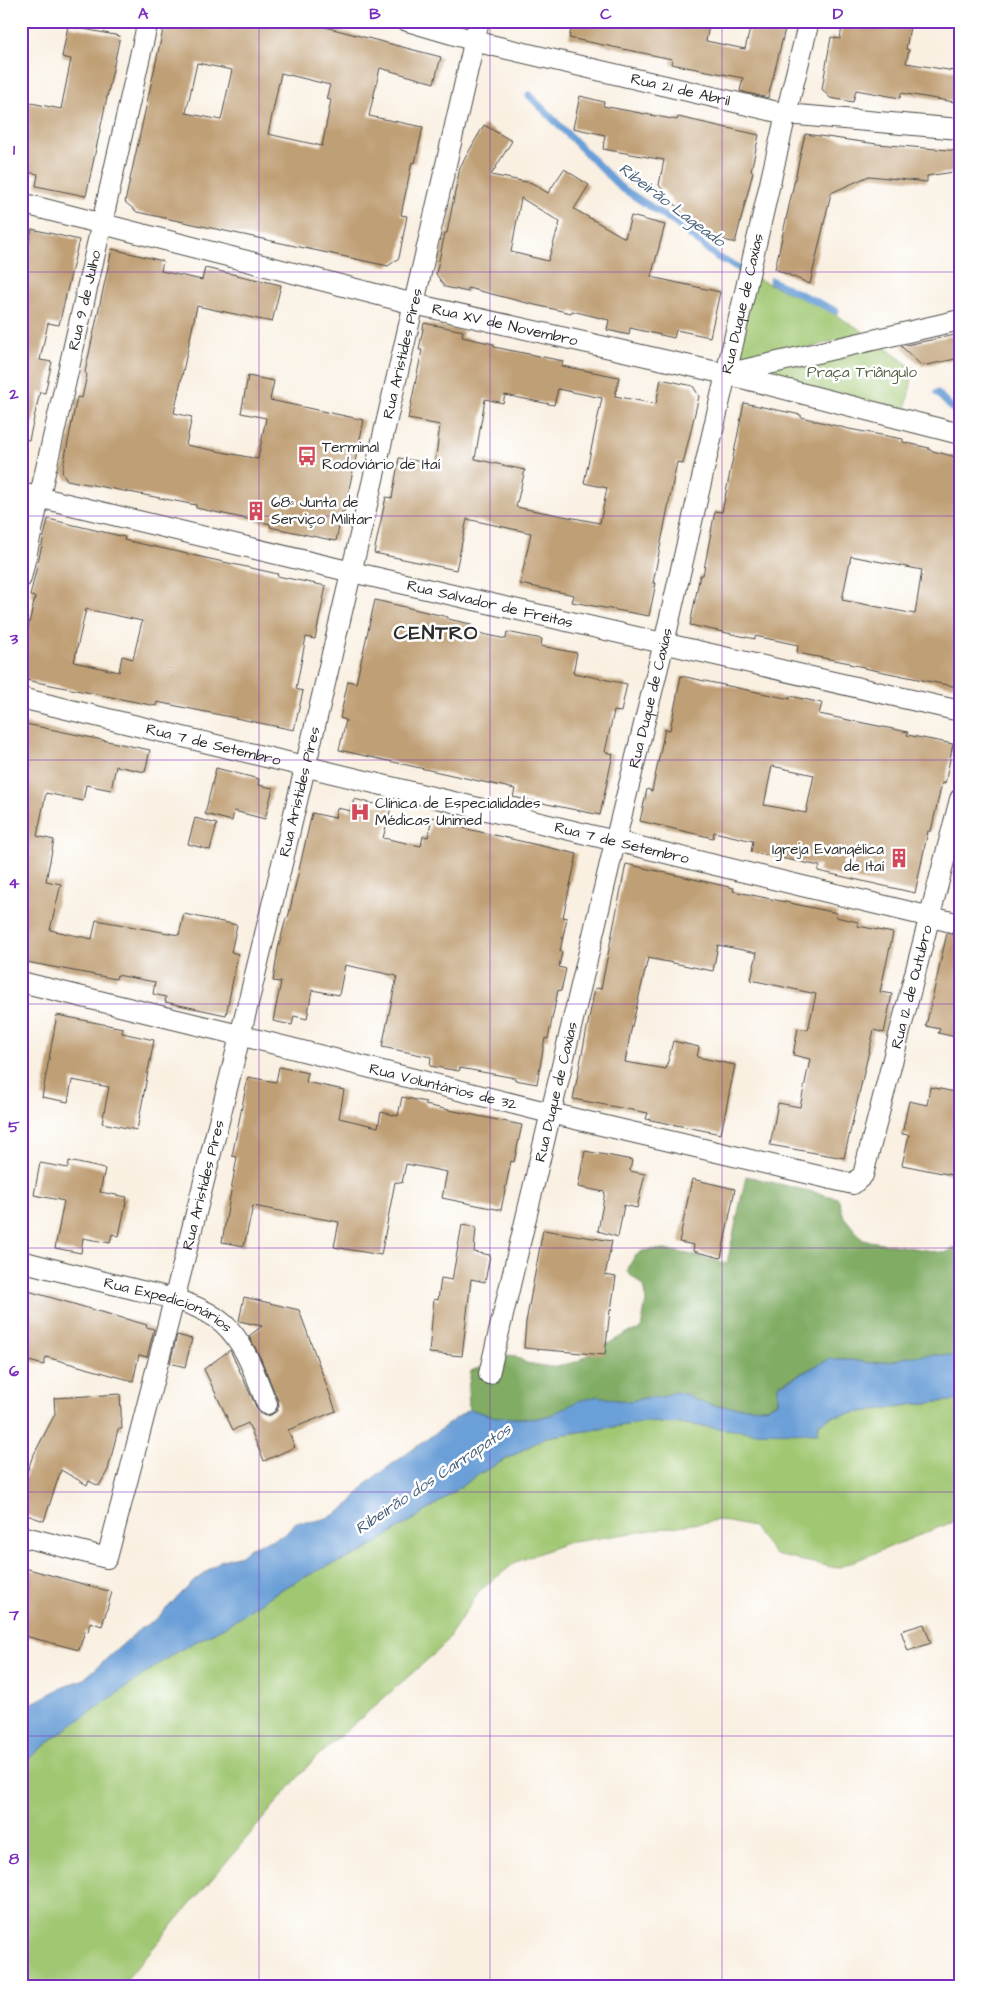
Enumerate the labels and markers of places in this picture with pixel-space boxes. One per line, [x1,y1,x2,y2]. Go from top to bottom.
place label: Terminal Rodoviário de Itaí [322,437,441,475]
bus stop icon: Terminal Rodoviário de Itaí [296,445,318,467]
place label: 68ª Junta de Serviço Militar [271,492,372,530]
building icon: 68ª Junta de Serviço Militar [245,500,267,522]
place label: Clínica de Especialidades Médicas Unimed [375,793,541,831]
hospital icon: Clínica de Especialidades Médicas Unimed [349,801,371,823]
place label: Igreja Evangélica de Itaí [772,839,885,877]
building icon: Igreja Evangélica de Itaí [888,847,910,869]

